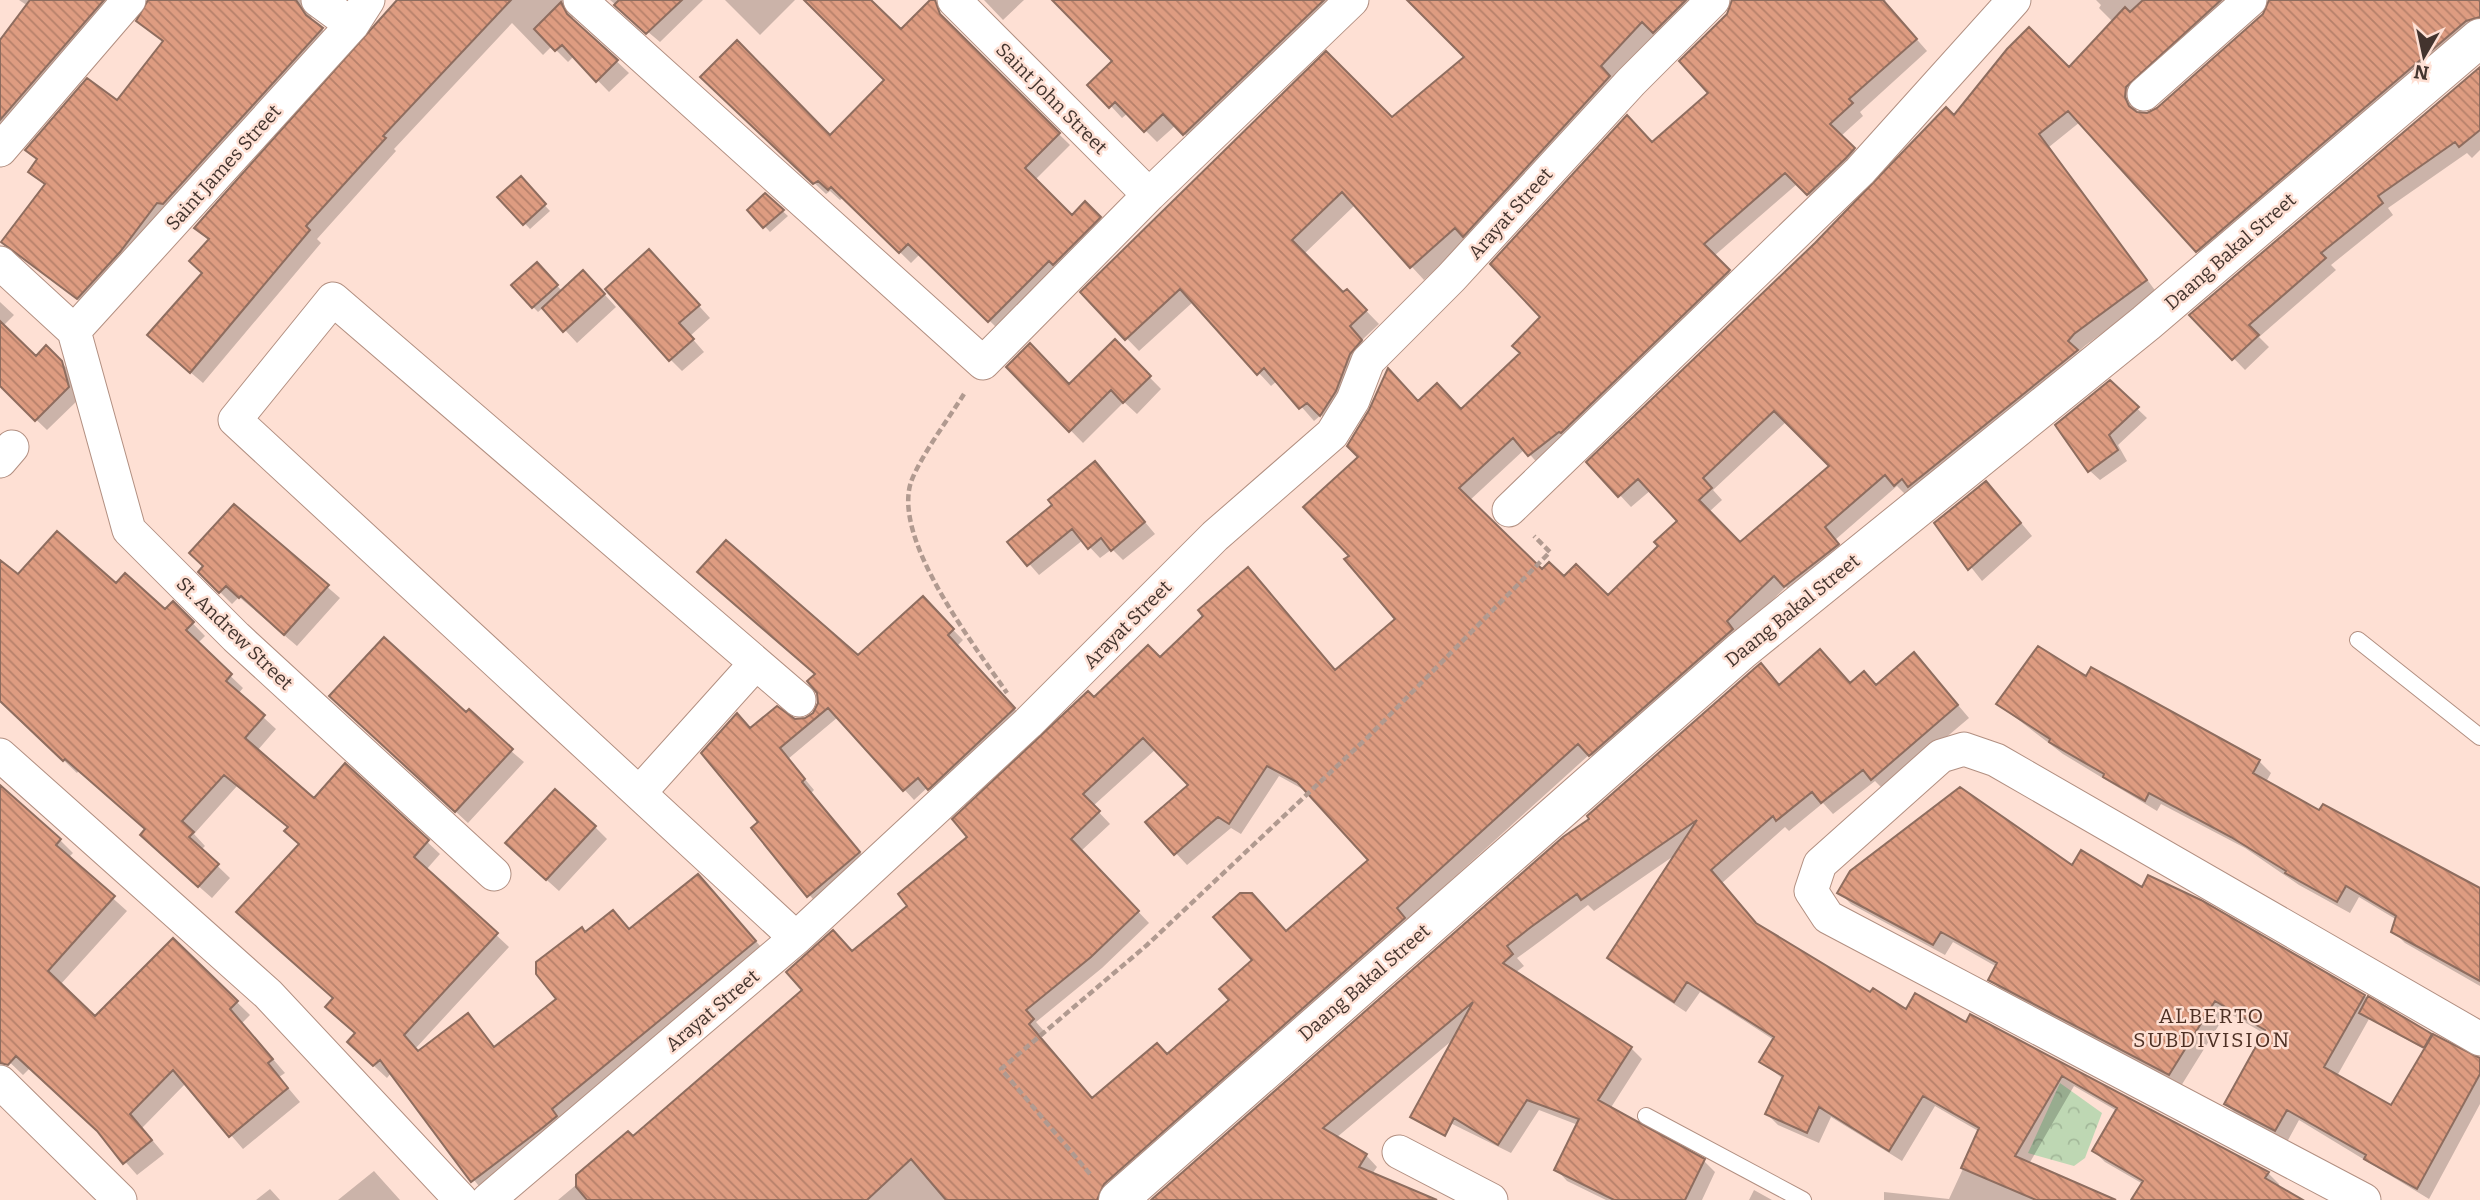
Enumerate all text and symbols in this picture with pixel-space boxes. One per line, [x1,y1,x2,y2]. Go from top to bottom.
north arrow [2389,21,2459,91]
street label: Saint John Street [991,38,1112,159]
text: N [2412,60,2430,85]
street label: Saint James Street [161,100,286,235]
street label: Arayat Street [1463,163,1558,264]
street label: Daang Bakal Street [2160,188,2301,315]
street label: Daang Bakal Street [1720,549,1864,672]
street label: St. Andrew Street [172,572,298,695]
street label: Arayat Street [1079,575,1176,673]
street label: Daang Bakal Street [1294,919,1435,1046]
street label: Arayat Street [661,965,764,1056]
district label: ALBERTO SUBDIVISION [2133,1003,2291,1053]

